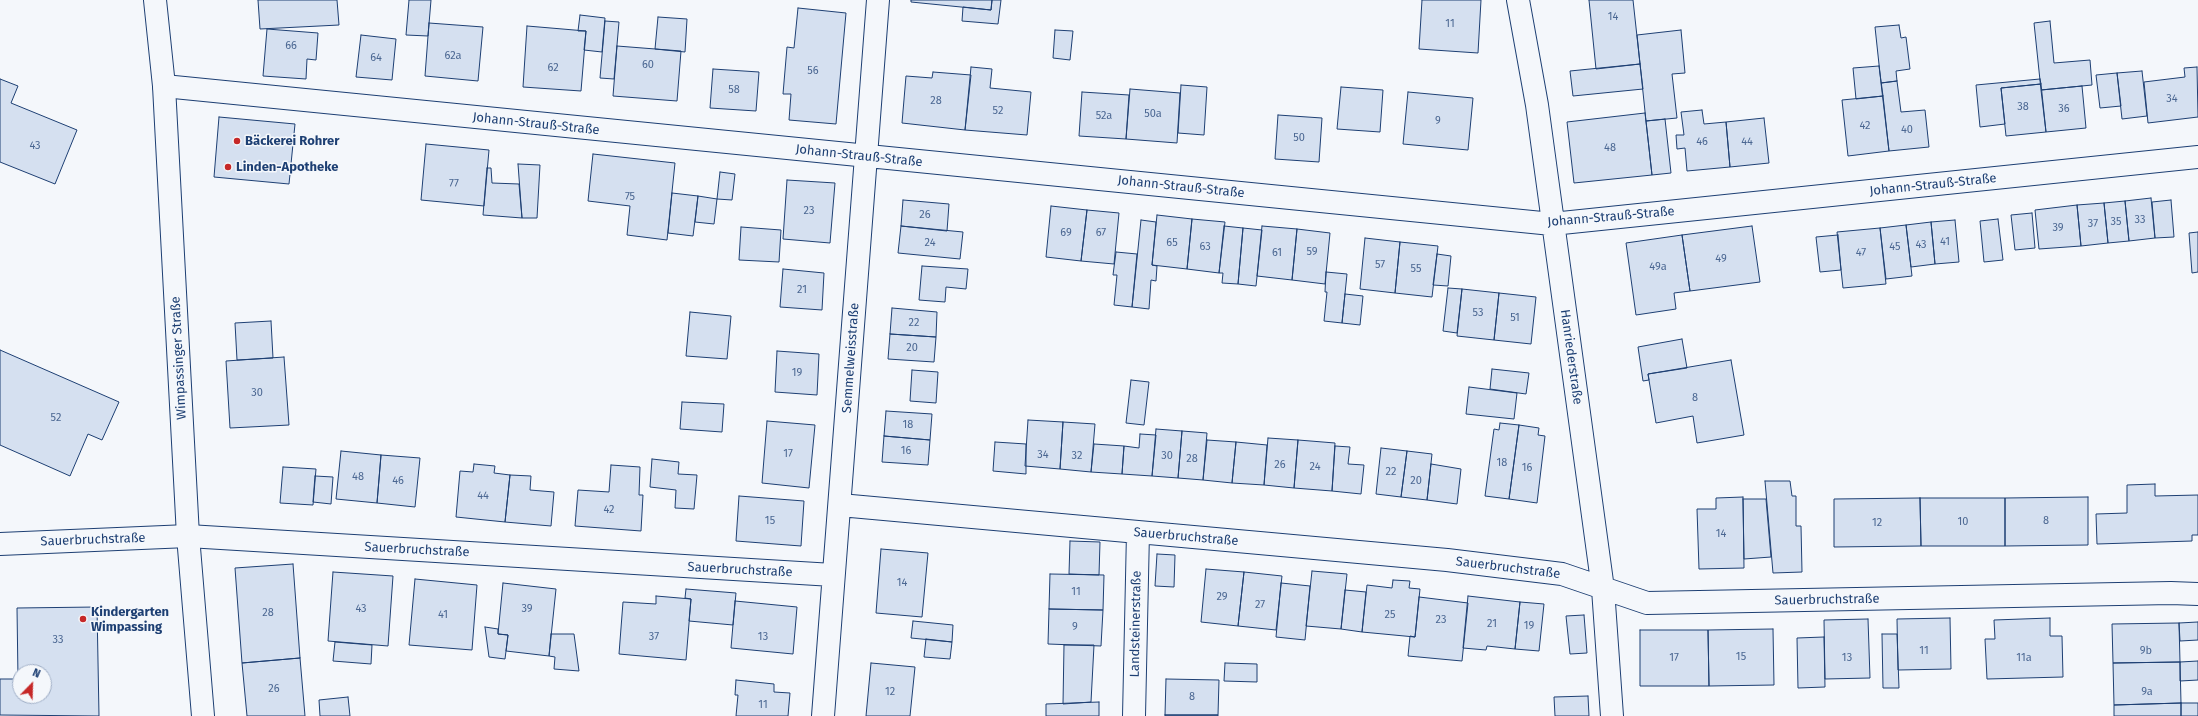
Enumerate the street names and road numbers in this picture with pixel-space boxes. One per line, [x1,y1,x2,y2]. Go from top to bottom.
street label: Johann-Strauß-Straße [472,110,600,138]
street label: Johann-Strauß-Straße [795,142,923,170]
street label: Johann-Strauß-Straße [1869,171,1997,199]
street label: Johann-Strauß-Straße [1117,173,1245,201]
street label: Johann-Strauß-Straße [1547,204,1675,230]
street label: Wimpassinger Straße [168,296,190,420]
street label: Semmelweisstraße [839,302,863,414]
street label: Hanriederstraße [1557,308,1585,406]
street label: Sauerbruchstraße [1133,525,1239,549]
street label: Sauerbruchstraße [40,530,146,550]
street label: Sauerbruchstraße [364,539,470,561]
street label: Sauerbruchstraße [1455,554,1561,582]
street label: Sauerbruchstraße [687,559,793,581]
street label: Landsteinerstraße [1127,570,1145,678]
street label: Sauerbruchstraße [1774,591,1880,609]

